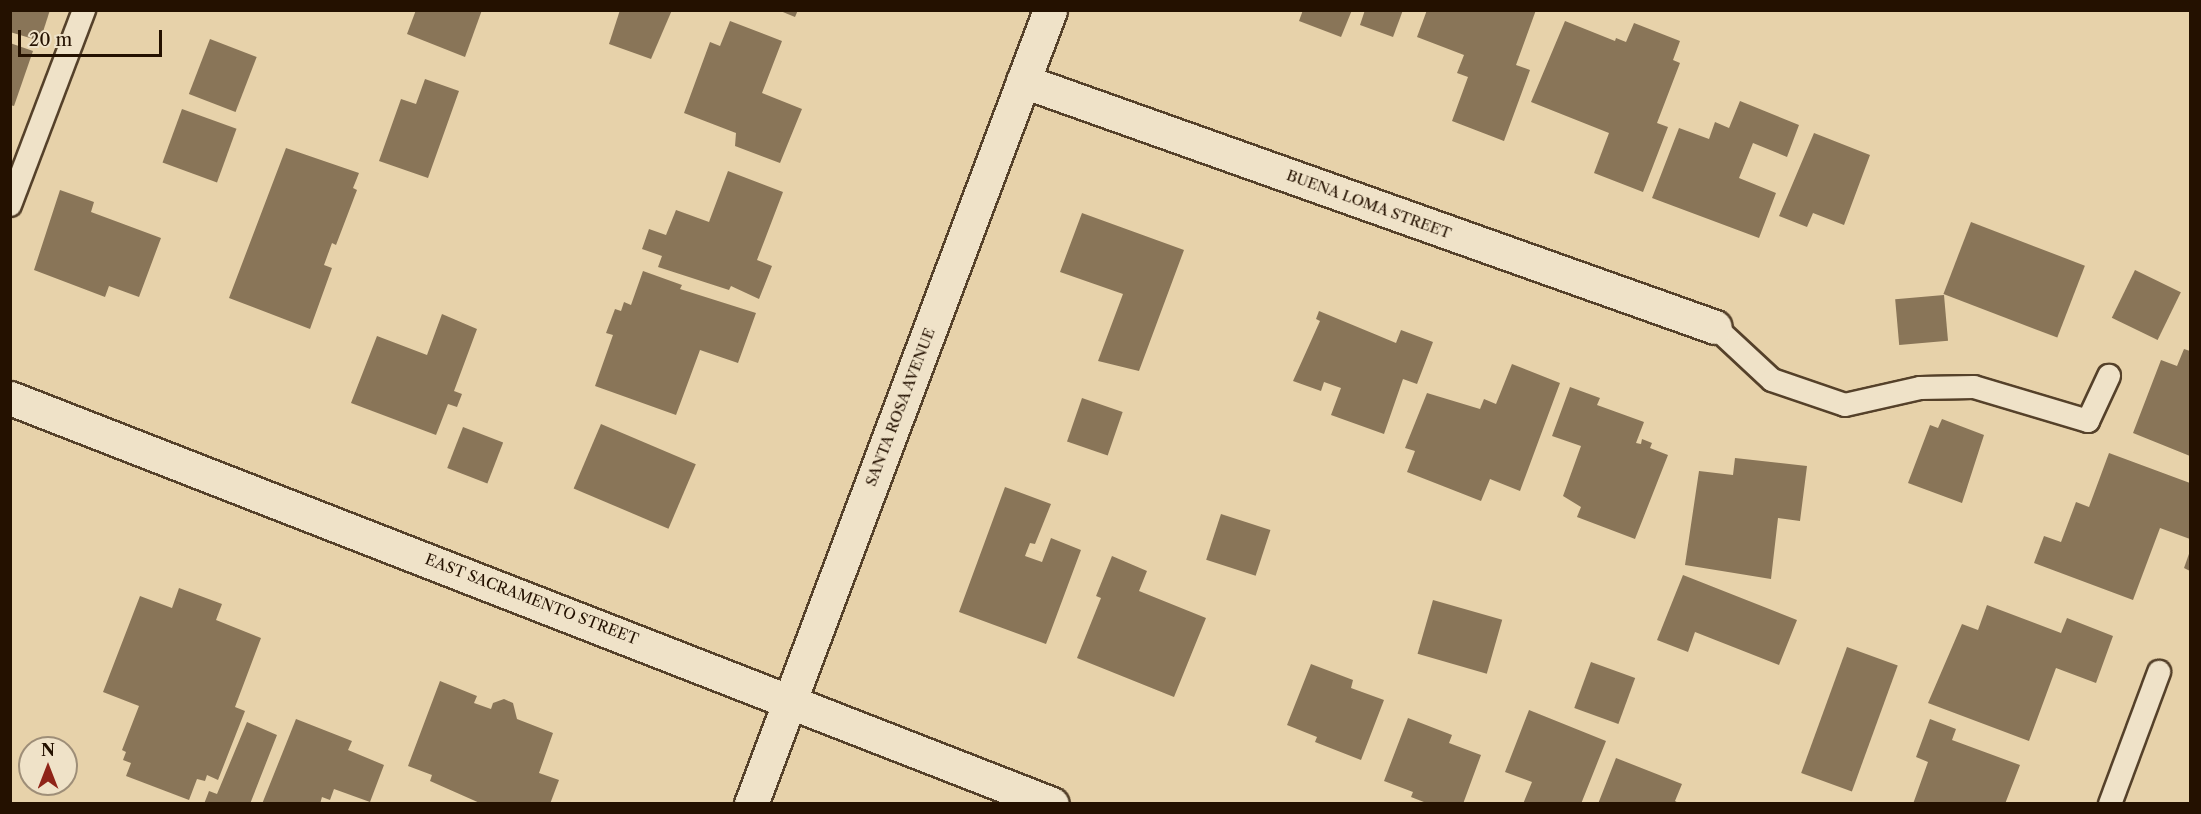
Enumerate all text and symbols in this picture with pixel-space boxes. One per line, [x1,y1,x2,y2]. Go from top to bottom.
scale bar [21,18,165,56]
text: 20 m [29,29,72,51]
street label: BUENA LOMA STREET [1284,166,1454,242]
street label: SANTA ROSA AVENUE [861,324,939,490]
street label: EAST SACRAMENTO STREET [423,550,641,648]
north arrow [18,736,78,796]
text: N [41,740,55,760]

